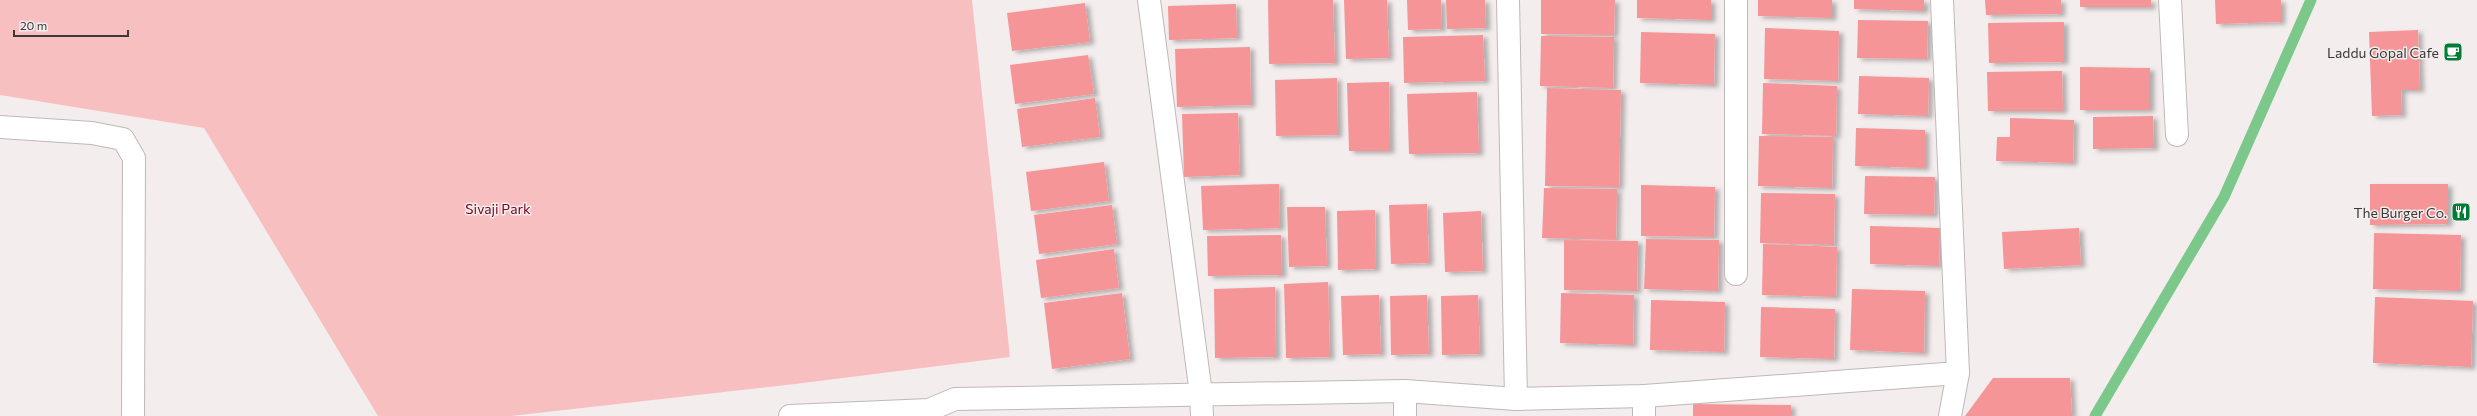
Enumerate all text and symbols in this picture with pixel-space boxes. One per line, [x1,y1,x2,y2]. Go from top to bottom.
scale bar [14,12,128,38]
text: 20 m [20,18,47,32]
cafe icon: Laddu Gopal Cafe [2442,41,2464,63]
place label: Laddu Gopal Cafe [2327,44,2439,61]
park label: Sivaji Park [465,200,531,217]
restaurant icon: The Burger Co. [2450,201,2472,223]
place label: The Burger Co. [2353,204,2447,221]

